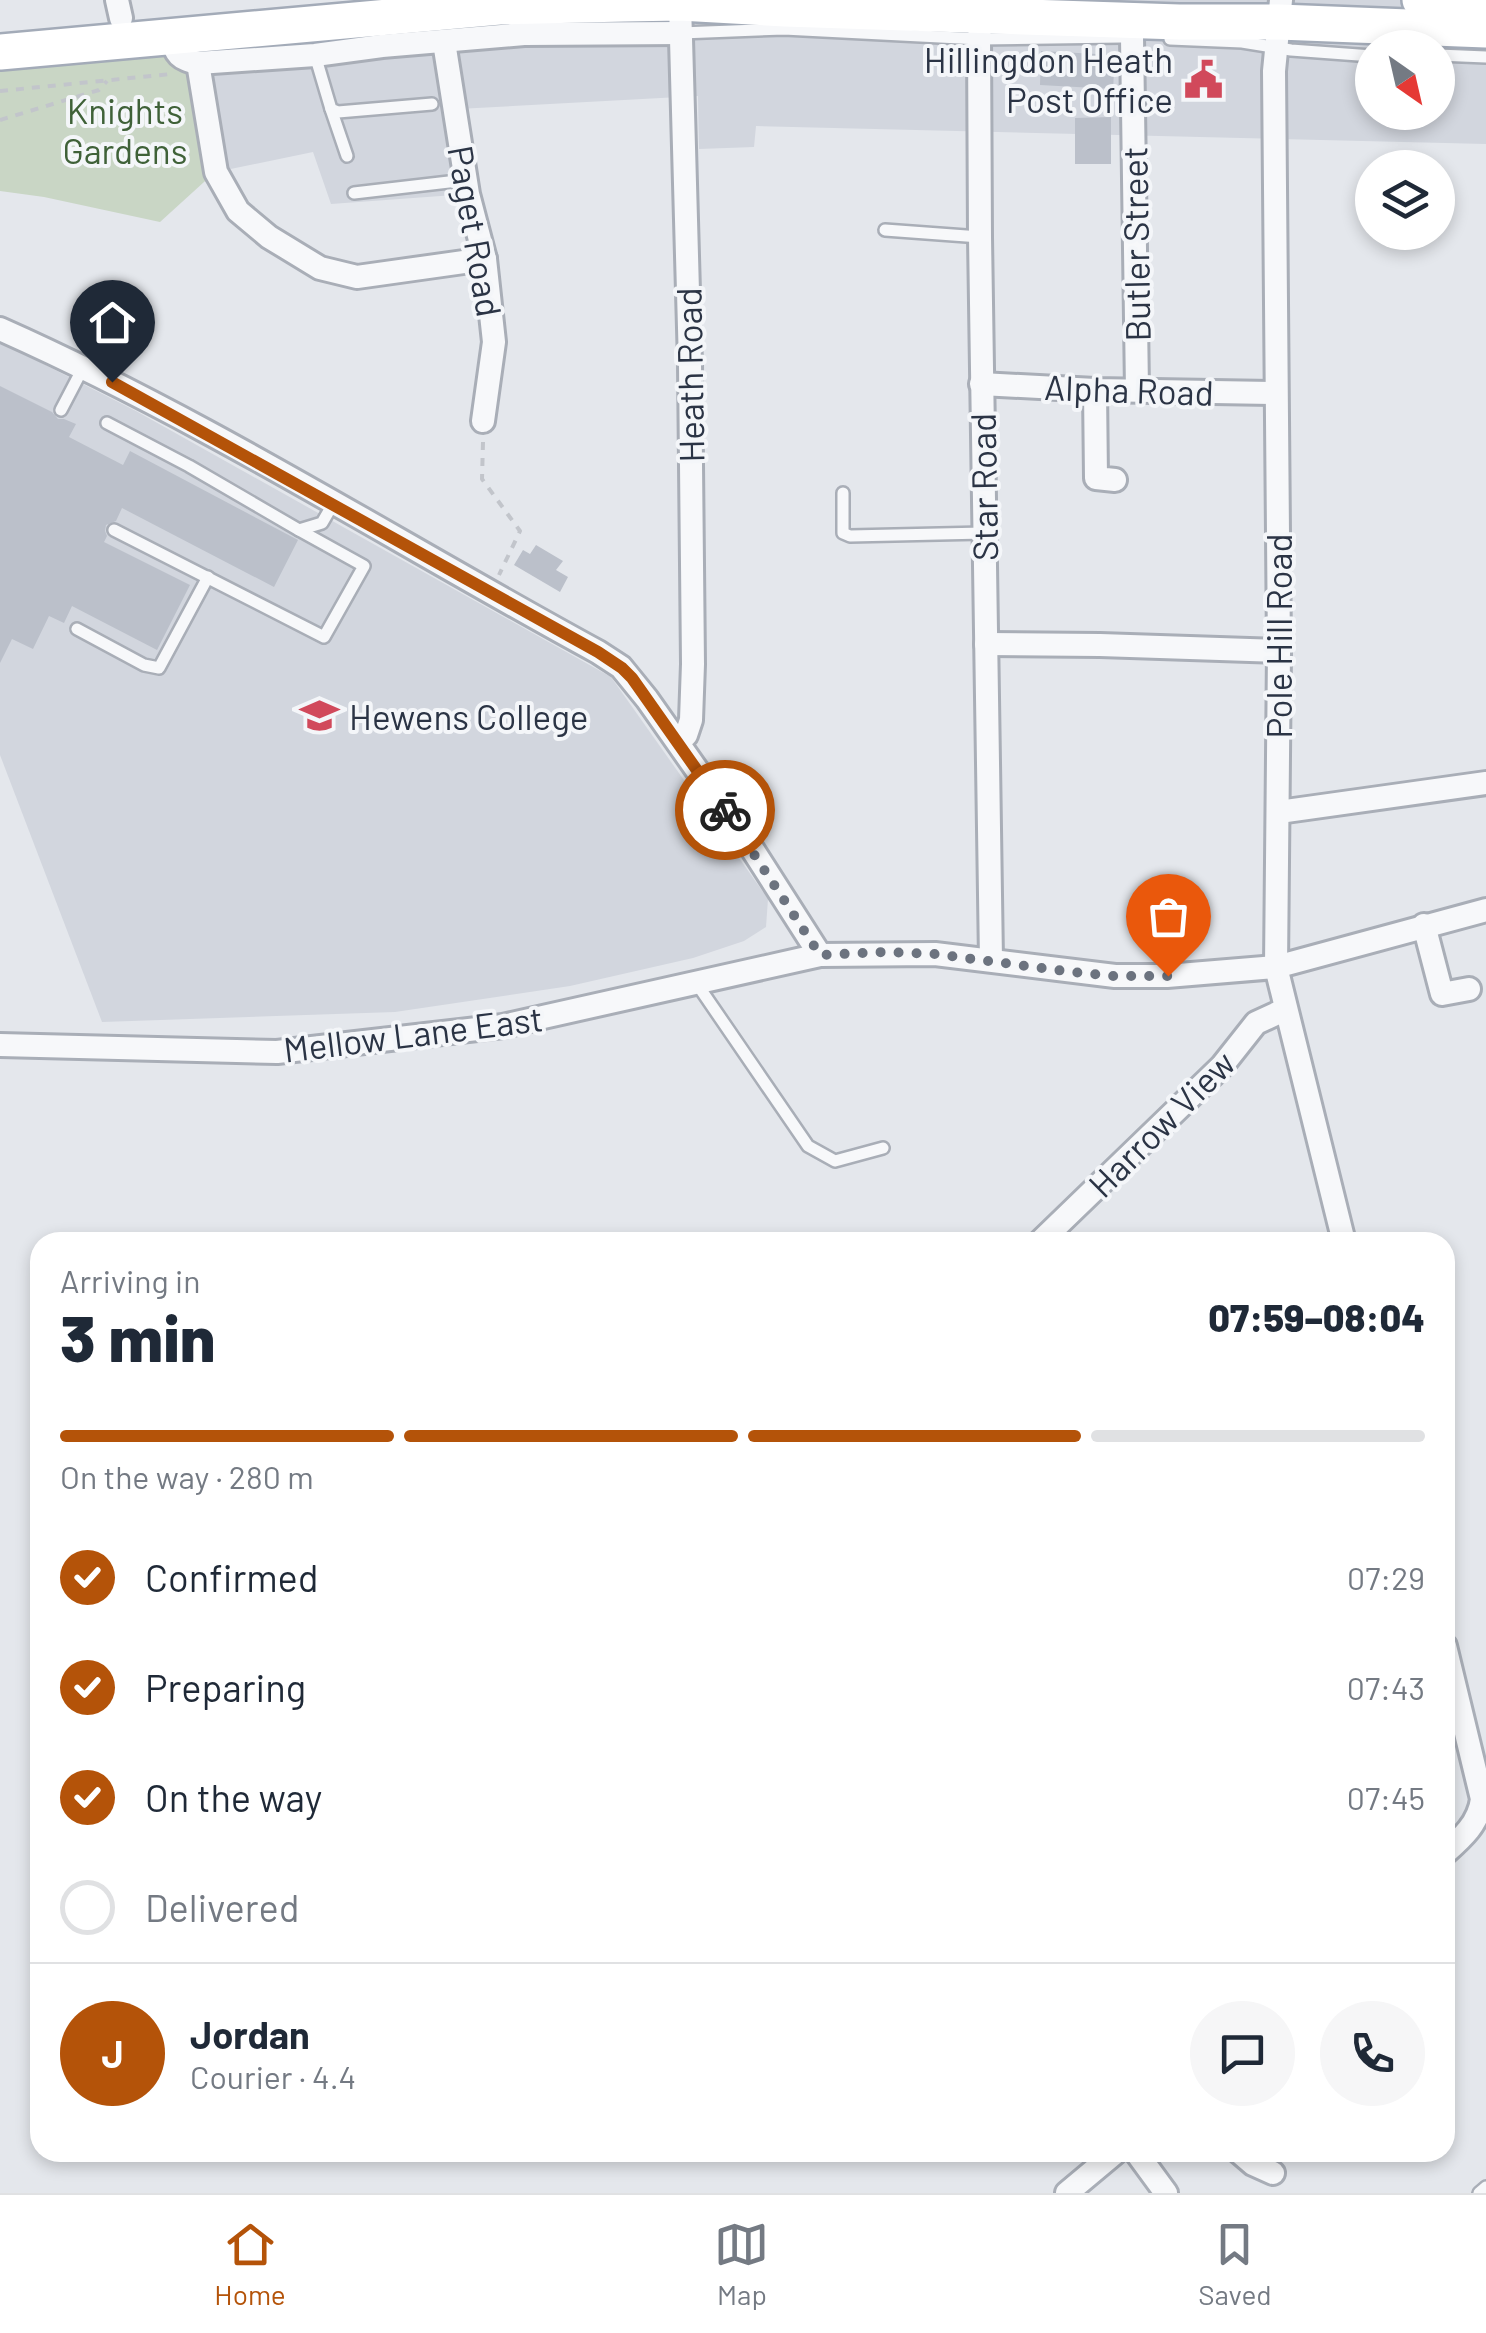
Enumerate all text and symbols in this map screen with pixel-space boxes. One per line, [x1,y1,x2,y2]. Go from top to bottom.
north arrow [1355,30,1455,130]
map controls [1355,30,1455,250]
place label: Hillingdon Heath Post Office [924,38,1173,120]
public building icon: Hillingdon Heath Post Office [1182,58,1224,100]
park label: Knights Gardens [62,89,188,171]
street label: Paget Road [440,142,512,320]
street label: Butler Street [1112,146,1158,342]
button: layers [1355,150,1455,250]
pin [70,280,155,383]
street label: Heath Road [666,287,712,463]
icon: home [85,295,140,350]
street label: Alpha Road [1043,365,1215,413]
street label: Star Road [961,413,1005,561]
street label: Pole Hill Road [1257,533,1299,739]
school or university icon: Hewens College [298,695,340,737]
place label: Hewens College [349,695,589,737]
courier [675,760,775,860]
icon: bike [698,783,753,838]
pin [1126,874,1211,977]
icon: bag [1141,889,1196,944]
street label: Mellow Lane East [281,996,545,1070]
street label: Harrow View [1079,1041,1243,1205]
text: Arriving in [60,1261,200,1299]
text: 07:59–08:04 [1208,1294,1425,1340]
text: 3 min [60,1297,215,1375]
text: On the way · 280 m [60,1457,314,1495]
icon: check [60,1550,115,1605]
text: Confirmed [145,1554,318,1600]
text: 07:29 [1347,1558,1425,1596]
icon: check [60,1660,115,1715]
text: Preparing [145,1664,306,1710]
text: 07:43 [1347,1668,1425,1706]
icon: check [60,1770,115,1825]
text: On the way [145,1774,322,1820]
text: 07:45 [1347,1778,1425,1816]
text: Delivered [145,1884,299,1930]
button: chat [1190,2001,1295,2106]
button: phone [1320,2001,1425,2106]
text: Jordan [190,2011,310,2057]
text: J [101,2030,124,2076]
text: Courier · 4.4 [190,2057,356,2095]
tab: Home [214,2217,286,2311]
tab: Map [714,2217,769,2311]
tab: Saved [1198,2217,1272,2311]

